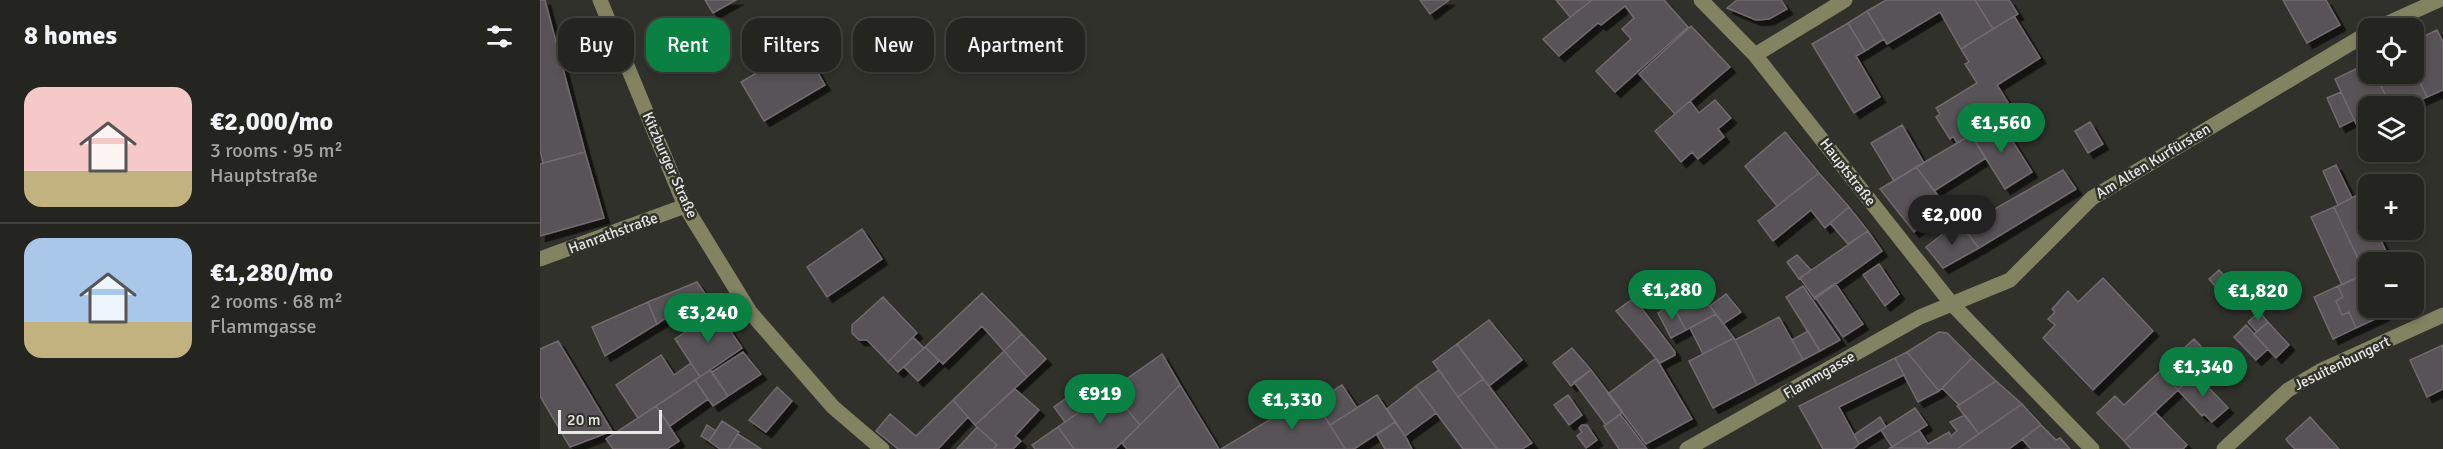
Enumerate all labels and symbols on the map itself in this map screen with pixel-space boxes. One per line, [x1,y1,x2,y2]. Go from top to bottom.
pin: €1,560 [1952,103,2050,154]
street label: Kitzburger Straße [639,109,701,221]
street label: Am Alten Kurfürsten [2092,120,2214,202]
street label: Hauptstraße [1816,135,1880,209]
pin: €2,000 [1903,195,2001,246]
street label: Hanrathstraße [566,208,660,258]
pin: €1,280 [1623,270,1721,321]
pin: €1,820 [2209,271,2307,322]
pin: €3,240 [659,293,757,344]
street label: Jesuitenbungert [2291,332,2393,394]
street label: Flammgasse [1780,347,1858,403]
pin: €1,340 [2154,347,2252,398]
pin: €919 [1064,374,1136,425]
pin: €1,330 [1243,380,1341,431]
scale bar [558,407,662,434]

